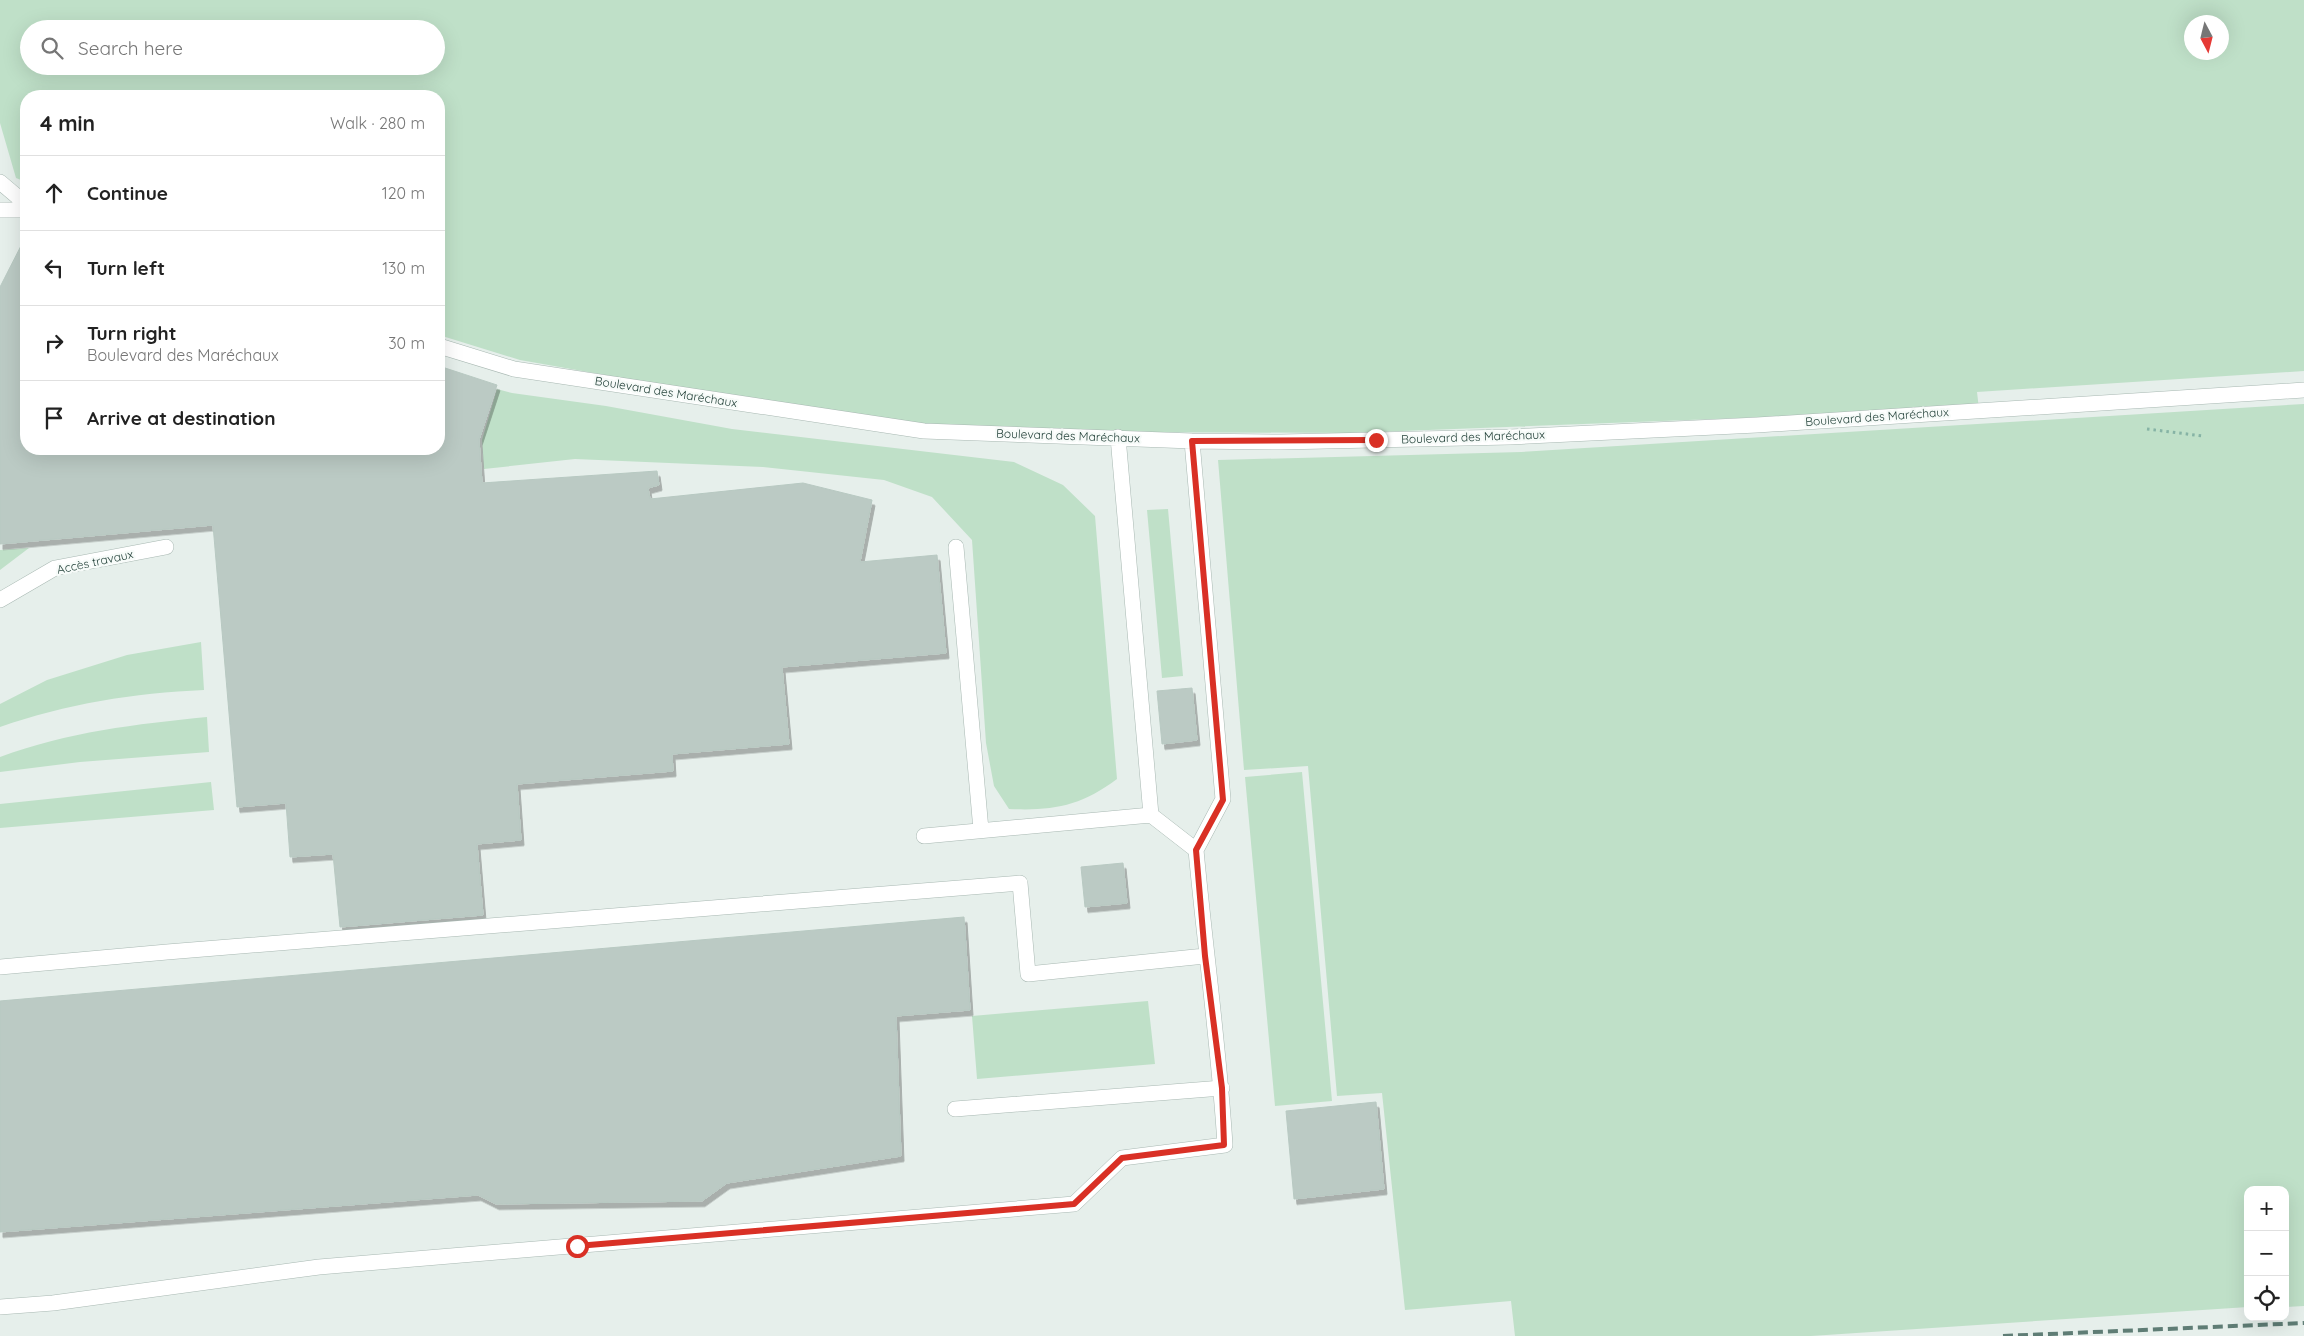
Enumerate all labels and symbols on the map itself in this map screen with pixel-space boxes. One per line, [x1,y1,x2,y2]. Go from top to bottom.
north arrow [2184,15,2229,60]
street label: Boulevard des Maréchaux [594,373,738,410]
street label: Boulevard des Maréchaux [1805,404,1949,429]
street label: Boulevard des Maréchaux [996,425,1140,446]
street label: Boulevard des Maréchaux [1401,426,1545,447]
route end [1365,429,1388,452]
street label: Accès travaux [55,546,135,577]
route start [566,1235,589,1258]

